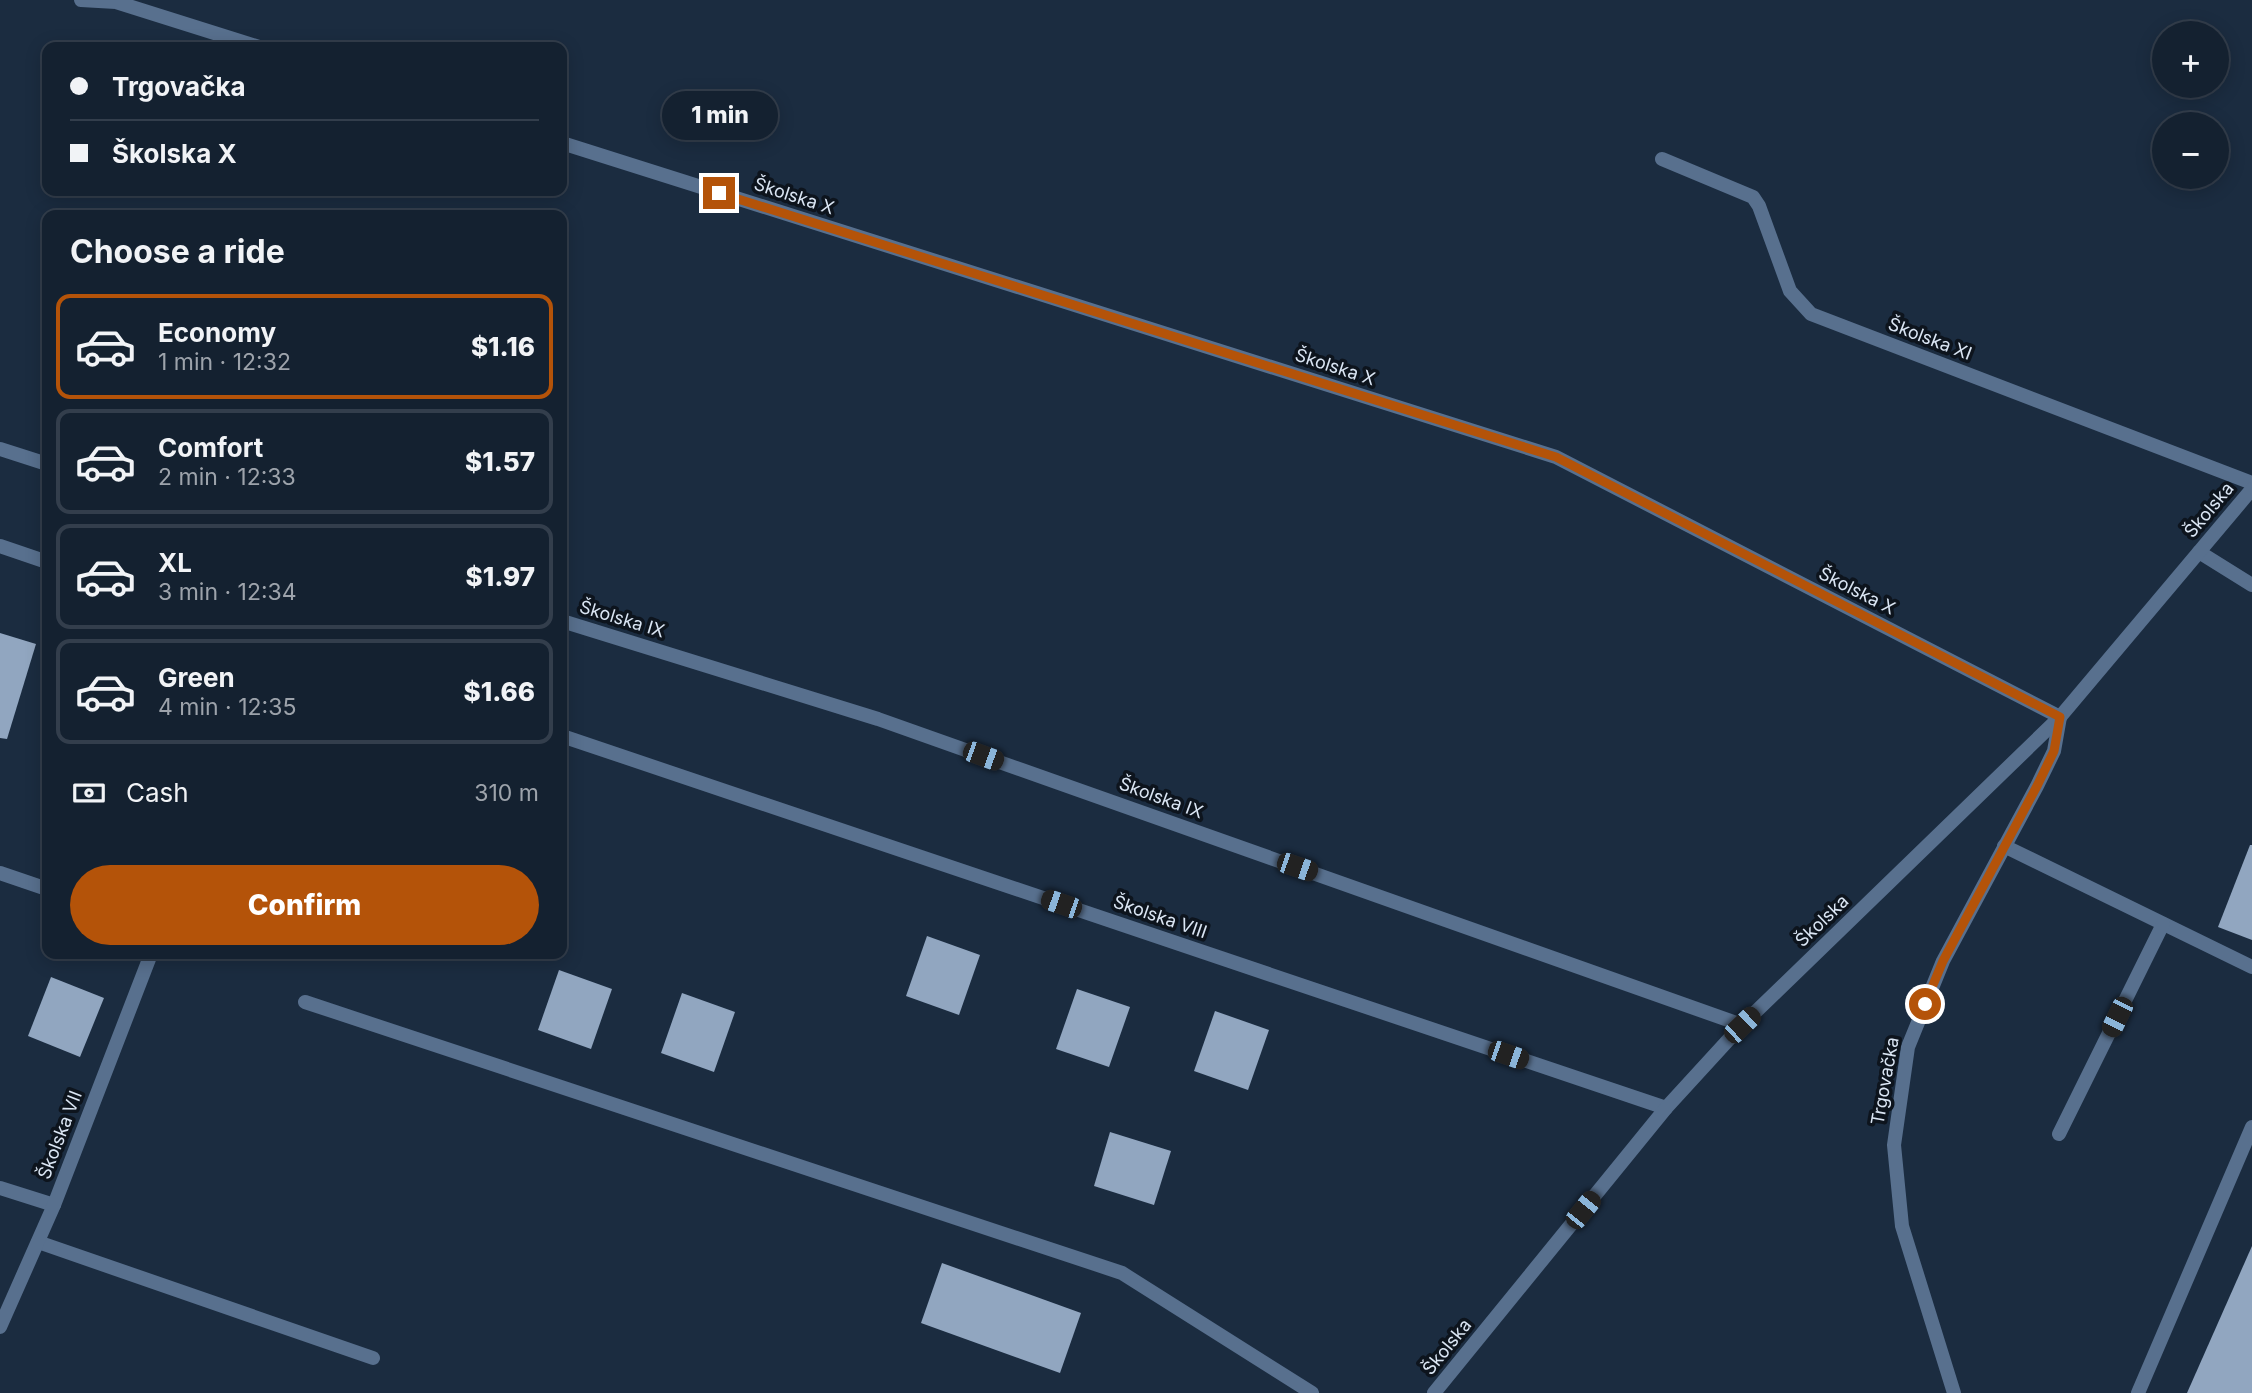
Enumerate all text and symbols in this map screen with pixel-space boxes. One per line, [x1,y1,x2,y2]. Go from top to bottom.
map controls [2152,21,2229,189]
button: + [2152,21,2229,98]
text: Trgovačka [112,71,246,102]
callout: 1 min [661,92,777,140]
text: 1 min [691,101,749,129]
button: − [2152,112,2229,189]
text: Školska X [112,138,237,169]
street label: Školska X [751,172,837,218]
route end [703,177,735,209]
text: Choose a ride [70,232,285,271]
street label: Školska XI [1885,312,1975,364]
icon: car [74,315,137,378]
text: Economy [158,317,276,348]
text: $1.16 [471,331,535,362]
street label: Školska X [1292,343,1378,389]
text: 1 min · 12:32 [158,348,291,376]
icon: car [74,430,137,493]
text: Comfort [158,432,263,463]
text: $1.57 [465,446,535,477]
text: 2 min · 12:33 [158,463,296,491]
street label: Školska [2179,477,2238,542]
icon: car [74,545,137,608]
text: XL [158,547,192,578]
text: $1.97 [466,561,535,592]
street label: Školska X [1815,561,1899,619]
text: 3 min · 12:34 [158,578,297,606]
street label: Školska IX [577,595,668,641]
icon: car [74,660,137,723]
text: Green [158,662,235,693]
text: $1.66 [464,676,535,707]
text: 4 min · 12:35 [158,693,296,721]
car [960,739,1007,773]
street label: Školska IX [1116,772,1206,822]
icon: cash [70,774,108,812]
text: Cash [126,777,189,808]
text: 310 m [474,779,539,807]
car [1274,850,1321,884]
button: Confirm [70,865,539,945]
car [1038,887,1085,921]
street label: Školska VIII [1111,890,1210,942]
street label: Školska [1790,890,1853,951]
route start [1909,988,1941,1020]
car [2099,994,2136,1040]
car [1720,1003,1765,1047]
street label: Trgovačka [1866,1035,1903,1127]
car [1485,1038,1532,1072]
street label: Školska VII [32,1087,86,1182]
car [1562,1187,1605,1233]
street label: Školska [1417,1314,1475,1379]

